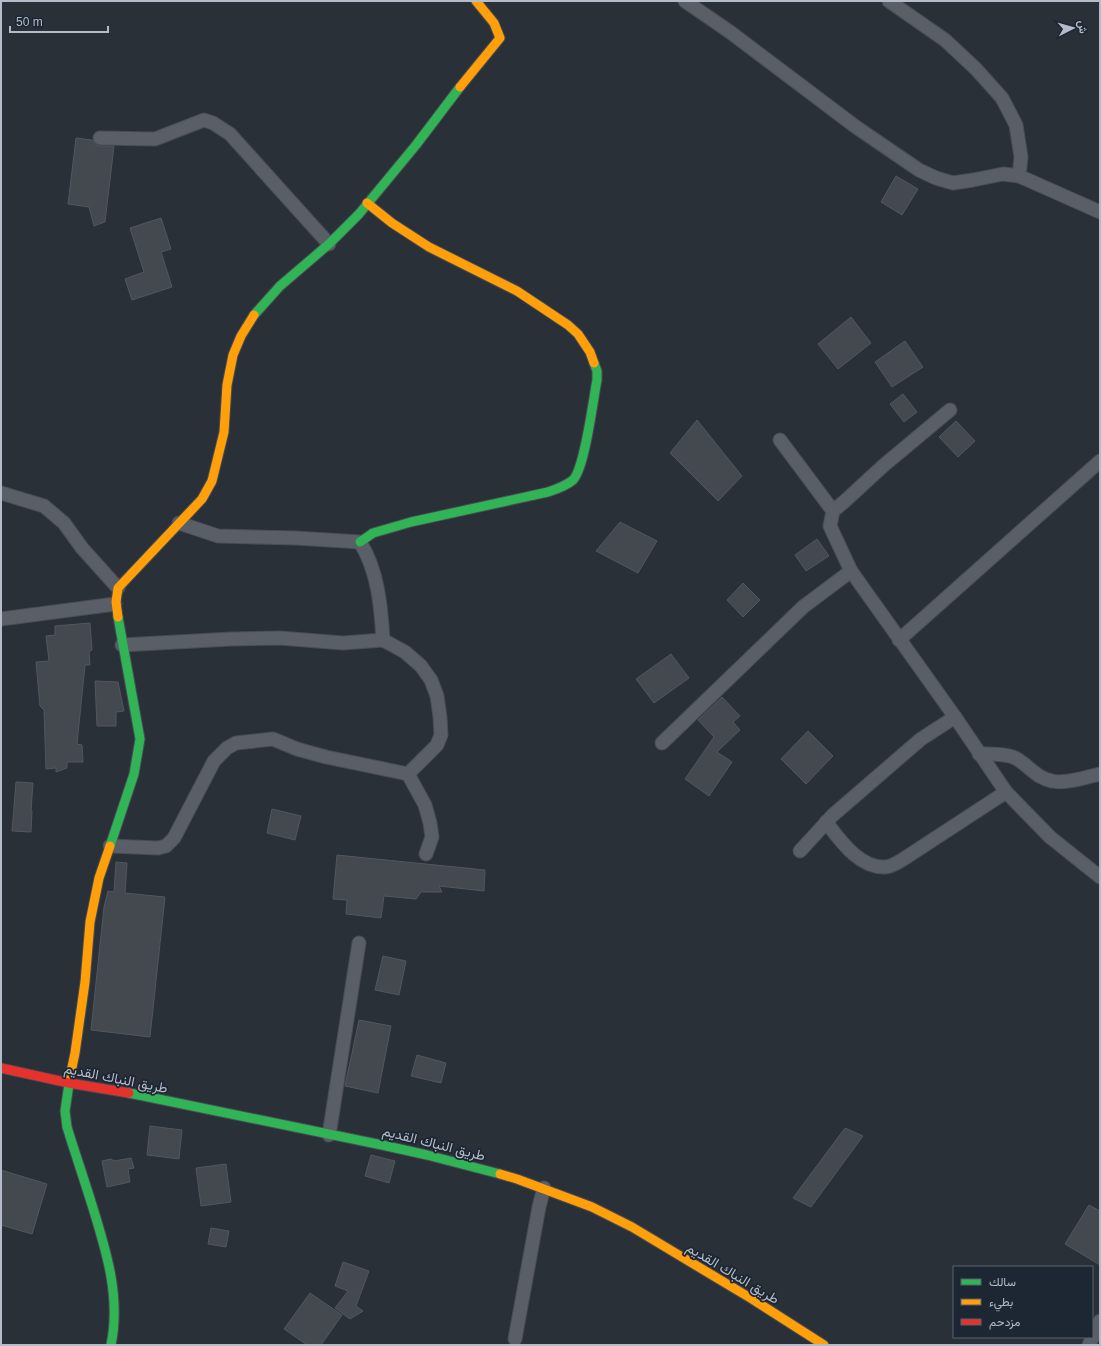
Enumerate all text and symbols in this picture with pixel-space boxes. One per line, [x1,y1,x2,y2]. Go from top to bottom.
scale bar [10,8,108,34]
north arrow [1053,8,1093,48]
text: 50 m [16,15,43,29]
text: ش [1075,20,1090,34]
street label: طريق النباك القديم [63,1060,169,1097]
street label: طريق النباك القديم [381,1123,487,1164]
street label: طريق النباك القديم [683,1239,782,1308]
legend [953,1266,1093,1338]
text: سالك [989,1275,1016,1289]
text: بطيء [989,1295,1013,1312]
text: مزدحم [989,1315,1020,1330]

